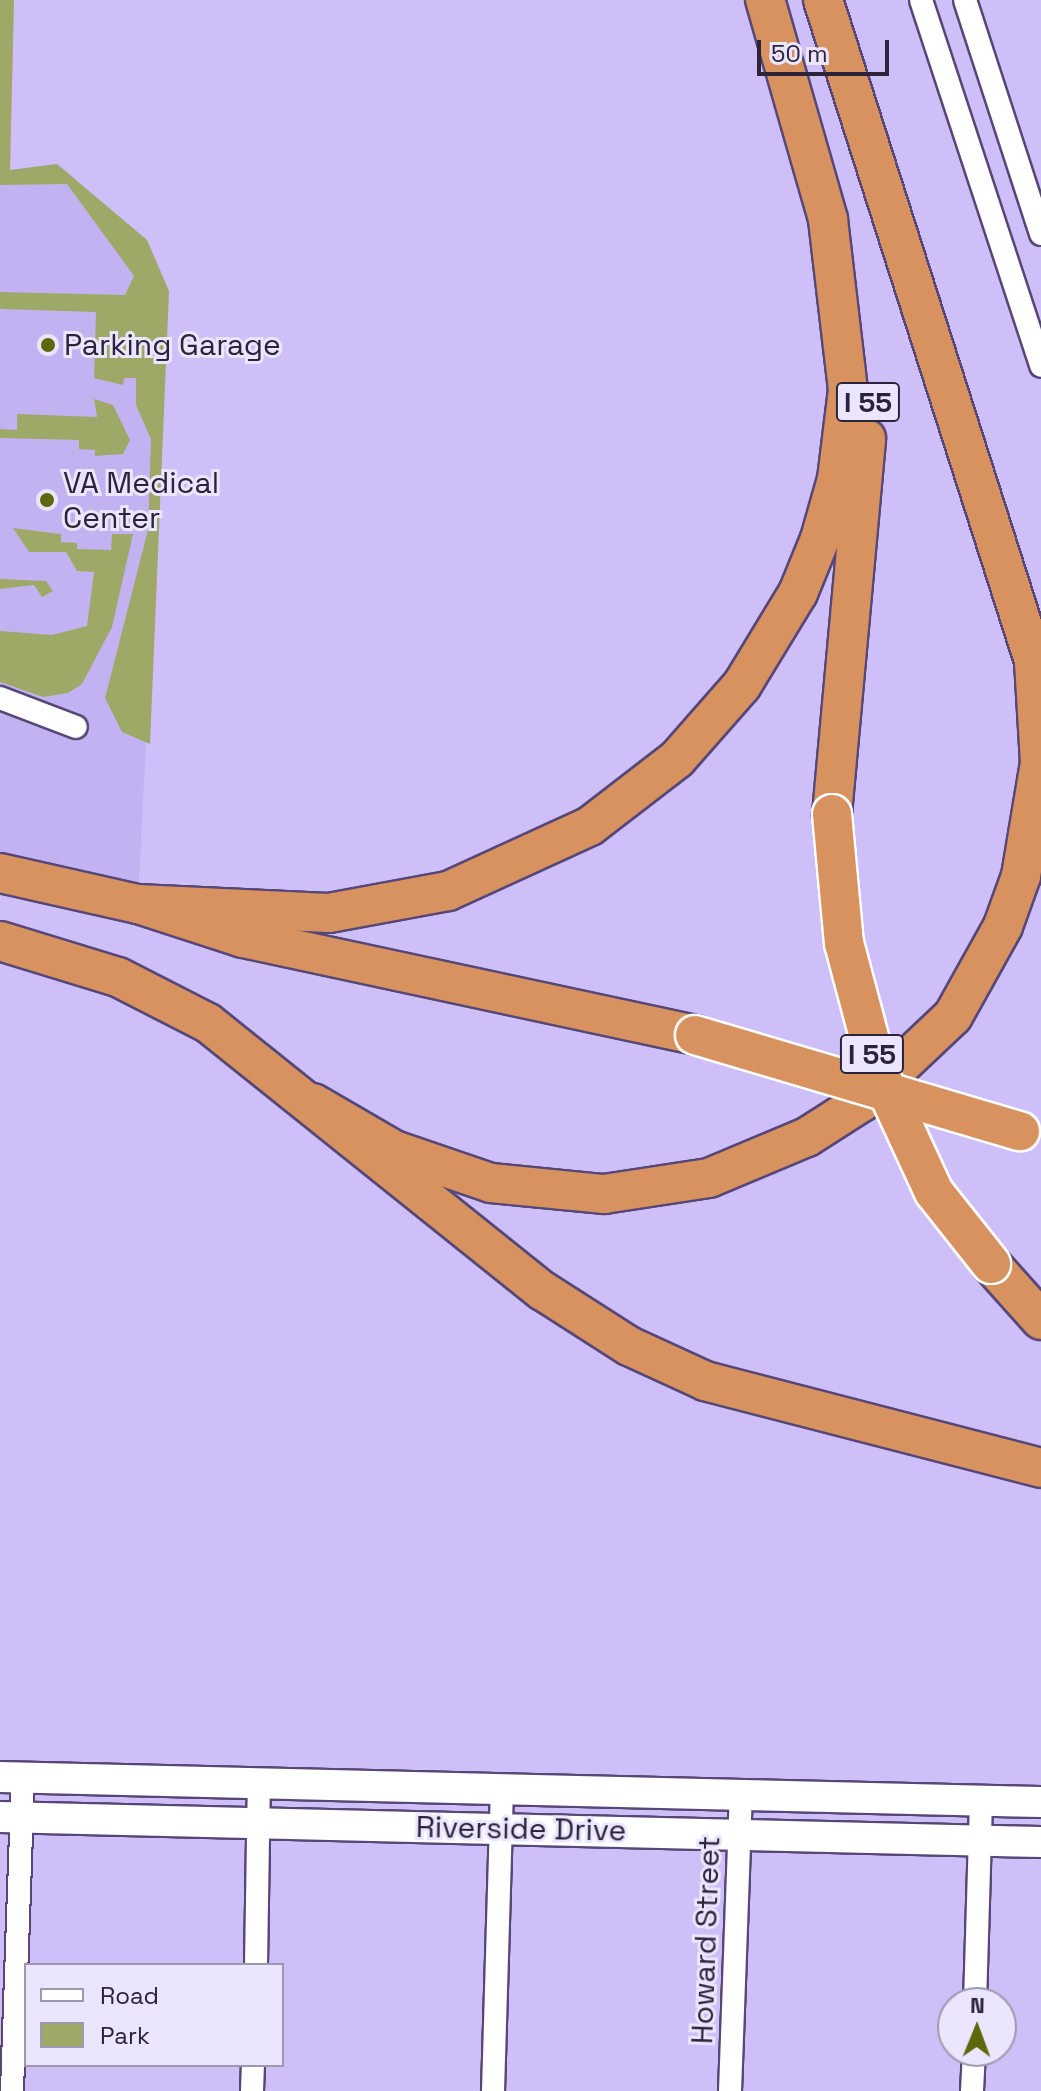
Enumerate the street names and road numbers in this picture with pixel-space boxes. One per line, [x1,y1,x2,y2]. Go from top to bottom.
road number: I 55 [834,378,902,426]
road number: I 55 [838,1030,906,1078]
street label: Riverside Drive [415,1809,627,1849]
street label: Howard Street [684,1835,728,2045]

